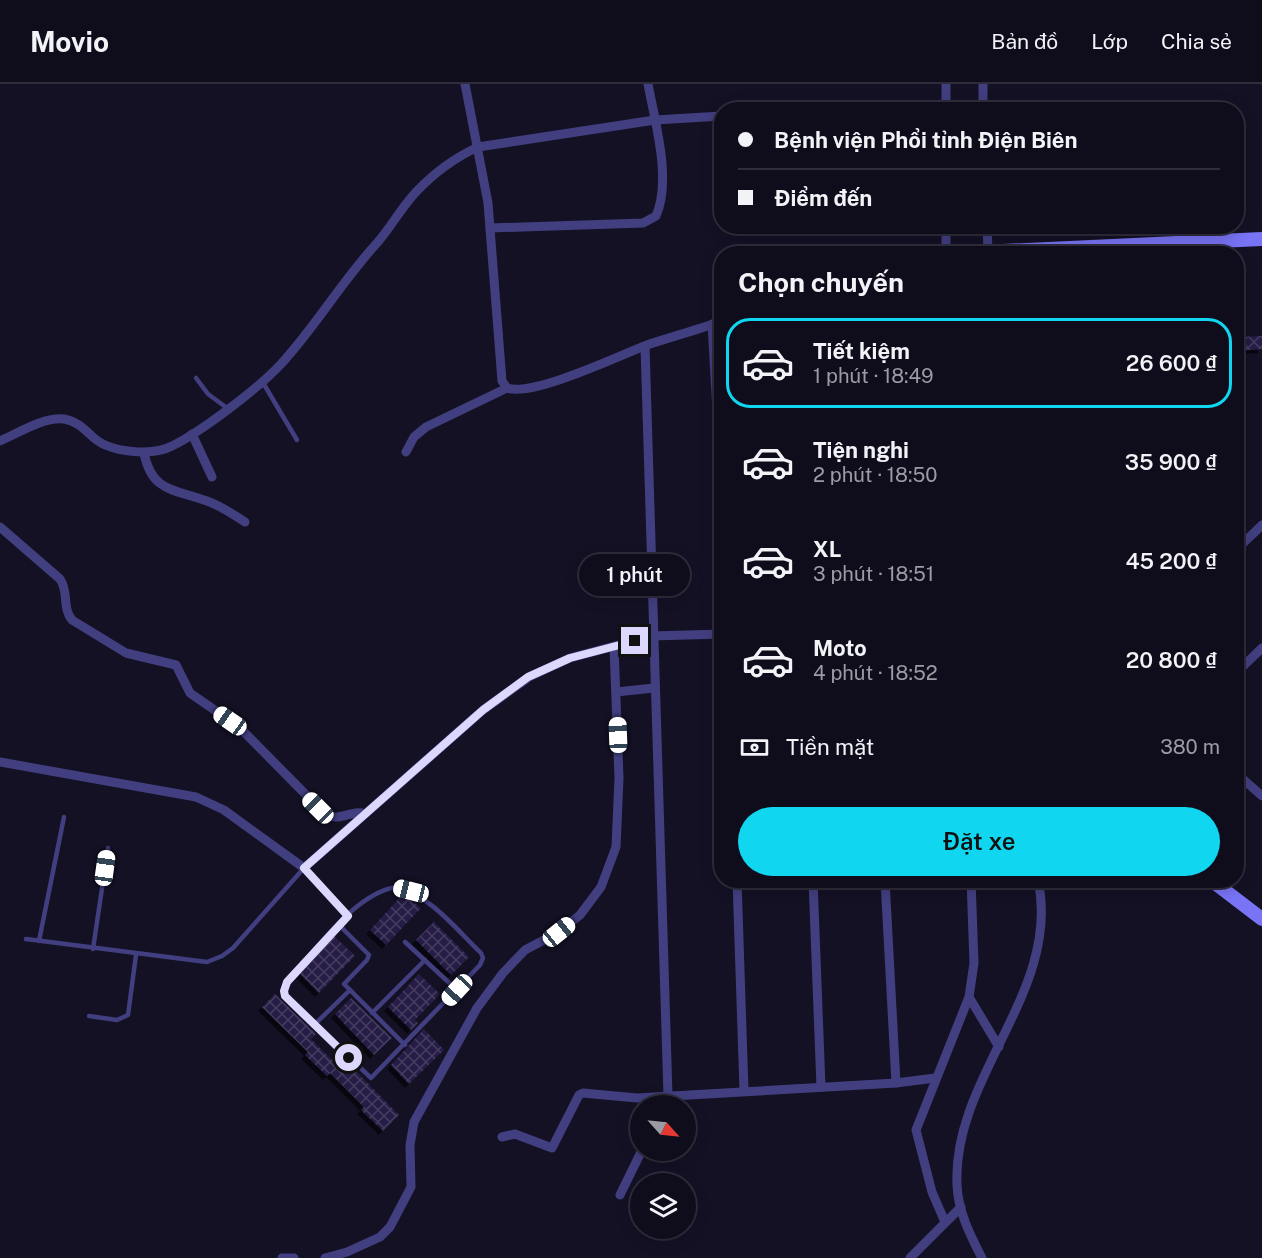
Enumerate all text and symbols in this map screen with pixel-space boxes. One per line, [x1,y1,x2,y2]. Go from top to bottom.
text: Movio [30,25,109,58]
text: Bản đồ [991,29,1058,54]
text: Lớp [1091,29,1128,54]
text: Chia sẻ [1161,29,1232,54]
text: Bệnh viện Phổi tỉnh Điện Biên [774,127,1078,153]
text: Điểm đến [774,185,872,211]
text: Chọn chuyến [738,266,904,298]
icon: car [741,336,795,390]
text: Tiết kiệm [813,338,910,364]
text: 26 600 ₫ [1126,350,1217,376]
text: 1 phút · 18:49 [813,364,934,388]
icon: car [741,435,795,489]
text: Tiện nghi [813,437,909,463]
text: 35 900 ₫ [1125,449,1217,475]
text: 2 phút · 18:50 [813,463,937,487]
icon: car [741,534,795,588]
text: XL [813,536,841,562]
text: 45 200 ₫ [1126,548,1217,574]
callout: 1 phút [580,554,690,596]
text: 3 phút · 18:51 [813,562,934,586]
text: 1 phút [606,563,663,587]
route end [621,627,648,654]
icon: car [741,633,795,687]
text: Moto [813,635,867,661]
text: 20 800 ₫ [1126,647,1217,673]
text: 4 phút · 18:52 [813,661,938,685]
car [210,703,250,739]
car [608,717,628,753]
icon: cash [738,731,771,764]
text: Tiền mặt [786,734,874,760]
text: 380 m [1160,735,1220,759]
car [299,789,337,827]
button: Đặt xe [738,807,1220,876]
car [94,849,116,887]
car [391,878,431,904]
car [539,914,579,950]
car [438,971,476,1009]
route start [335,1044,362,1071]
north arrow [630,1095,696,1161]
map controls [630,1095,696,1239]
button: layers [630,1173,696,1239]

